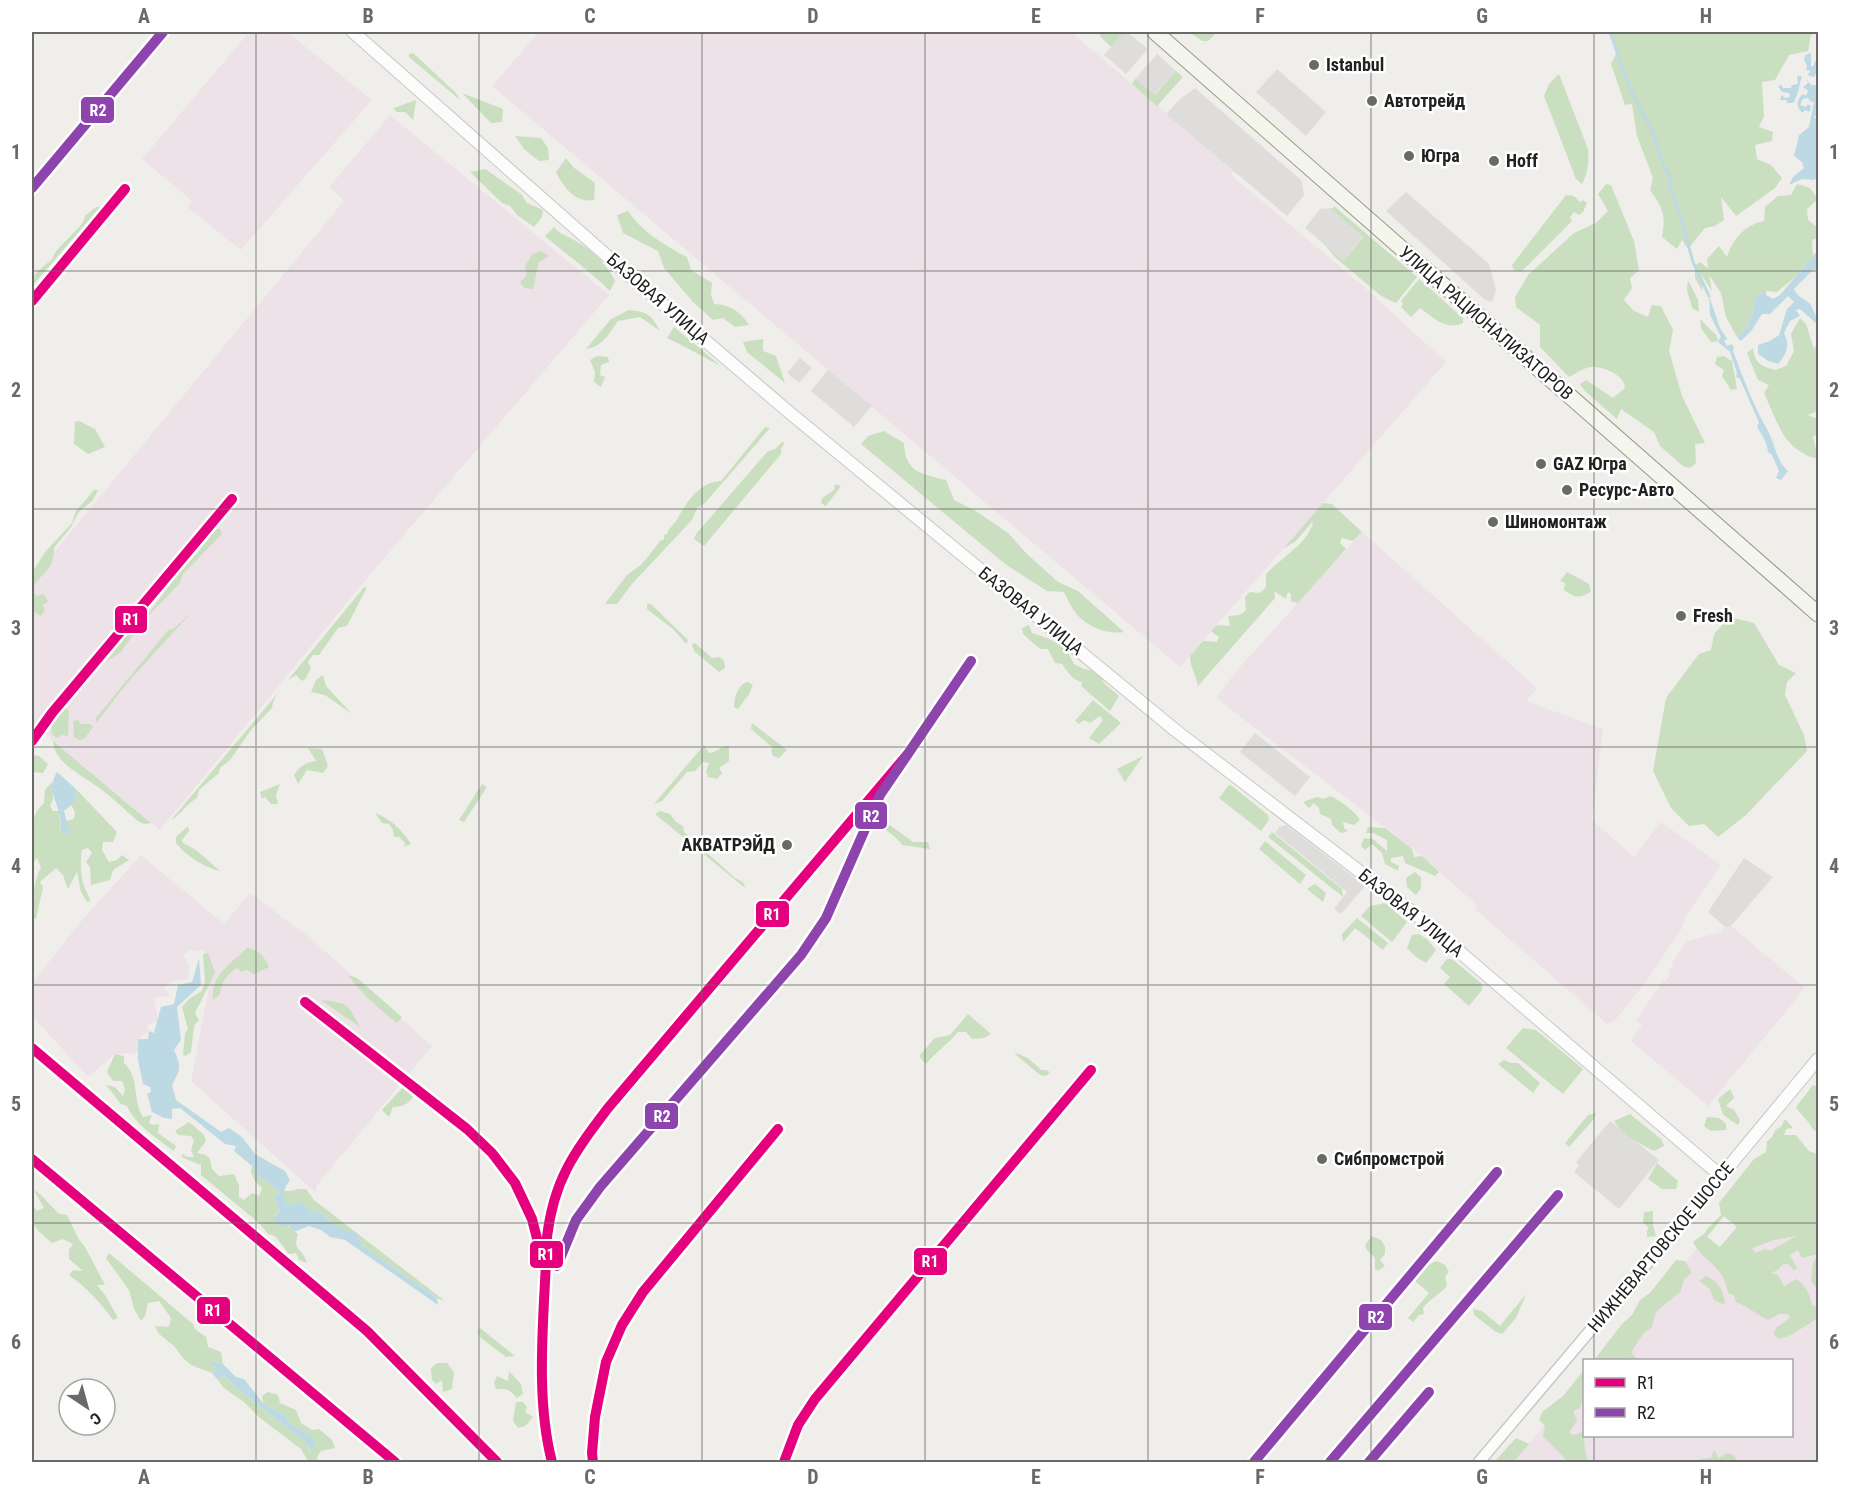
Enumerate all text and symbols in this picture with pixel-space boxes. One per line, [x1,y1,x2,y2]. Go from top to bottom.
text: A [138,4,150,28]
text: B [362,4,374,28]
text: C [584,4,596,28]
text: D [807,4,819,28]
text: E [1031,4,1041,28]
text: F [1255,4,1265,28]
text: G [1476,4,1488,28]
text: H [1700,4,1712,28]
place label: Istanbul [1326,54,1384,75]
marker: Istanbul [1307,58,1321,72]
place label: Автотрейд [1384,90,1465,111]
marker: Автотрейд [1365,94,1379,108]
line badge: R2 [80,96,115,124]
text: R2 [90,101,106,120]
text: 1 [11,140,21,164]
text: 1 [1829,140,1839,164]
place label: Югра [1421,145,1460,166]
marker: Югра [1402,149,1416,163]
place label: Hoff [1506,150,1538,171]
marker: Hoff [1487,154,1501,168]
street label: УЛИЦА РАЦИОНАЛИЗАТОРОВ [1395,241,1578,404]
street label: БАЗОВАЯ УЛИЦА [603,249,714,349]
text: 2 [11,378,21,402]
text: 2 [1829,378,1839,402]
place label: GAZ Югра [1553,453,1627,474]
marker: GAZ Югра [1534,457,1548,471]
place label: Ресурс-Авто [1579,479,1674,500]
marker: Ресурс-Авто [1560,483,1574,497]
place label: Шиномонтаж [1505,511,1607,532]
marker: Шиномонтаж [1486,515,1500,529]
street label: БАЗОВАЯ УЛИЦА [975,562,1088,660]
line badge: R1 [114,605,148,634]
place label: Fresh [1693,605,1733,626]
marker: Fresh [1674,609,1688,623]
text: R1 [123,610,139,629]
text: 3 [11,616,21,640]
text: 3 [1829,616,1839,640]
line badge: R2 [854,801,888,830]
text: R2 [863,807,879,826]
place label: АКВАТРЭЙД [681,834,775,855]
marker: АКВАТРЭЙД [780,838,794,852]
text: 4 [11,854,21,878]
text: 4 [1829,854,1839,878]
street label: БАЗОВАЯ УЛИЦА [1355,864,1468,962]
line badge: R1 [755,900,790,928]
text: R1 [764,905,780,924]
text: 5 [11,1092,21,1116]
text: 5 [1829,1092,1839,1116]
line badge: R2 [644,1102,679,1130]
text: R2 [654,1107,670,1126]
place label: Сибпромстрой [1334,1148,1444,1169]
marker: Сибпромстрой [1315,1152,1329,1166]
street label: НИЖНЕВАРТОВСКОЕ ШОССЕ [1583,1157,1738,1336]
line badge: R1 [529,1240,564,1269]
text: R1 [538,1245,554,1264]
line badge: R1 [913,1247,948,1276]
text: R1 [922,1252,938,1271]
line badge: R1 [196,1296,231,1325]
text: R1 [205,1301,221,1320]
line badge: R2 [1358,1303,1393,1331]
text: R2 [1368,1308,1384,1327]
text: 6 [11,1330,21,1354]
text: 6 [1829,1330,1839,1354]
legend [1583,1359,1793,1437]
text: R1 [1637,1372,1655,1393]
north arrow [57,1377,117,1437]
text: R2 [1637,1402,1656,1423]
text: С [86,1408,105,1429]
text: A [138,1465,150,1489]
text: B [362,1465,374,1489]
text: C [584,1465,596,1489]
text: D [807,1465,819,1489]
text: E [1031,1465,1041,1489]
text: F [1255,1465,1265,1489]
text: G [1476,1465,1488,1489]
text: H [1700,1465,1712,1489]

